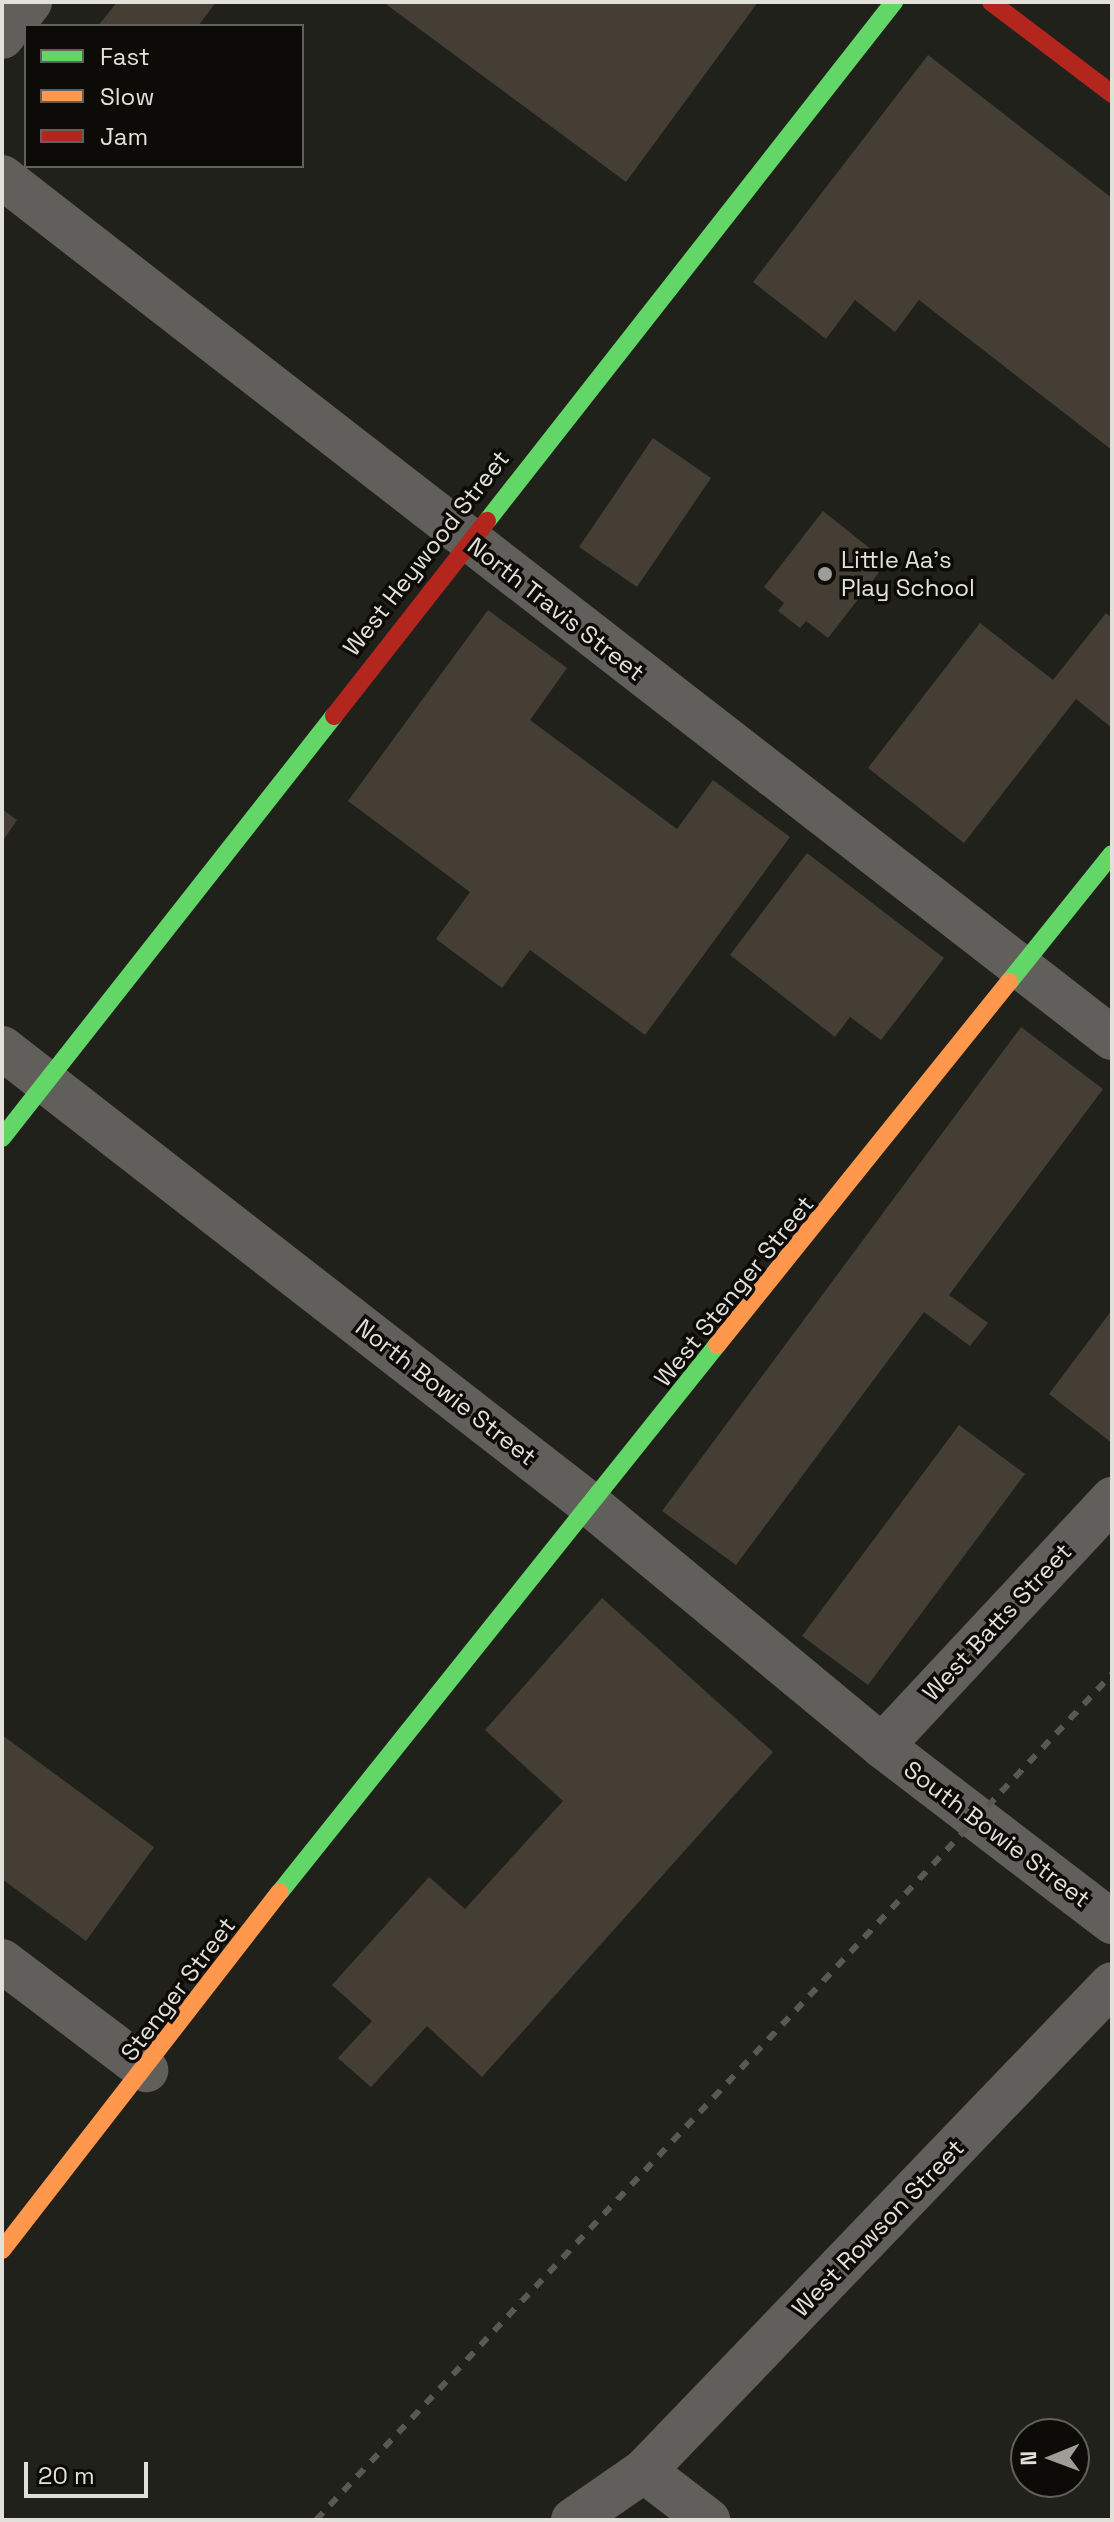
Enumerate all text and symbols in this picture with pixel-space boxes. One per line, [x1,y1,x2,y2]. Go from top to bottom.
legend [24,24,304,168]
text: Fast [100,41,150,72]
text: Slow [100,81,154,112]
text: Jam [100,121,148,152]
street label: West Heywood Street [337,445,515,661]
street label: North Travis Street [462,531,650,687]
place label: Little Aa's Play School [841,546,975,602]
marker: Little Aa's Play School [816,565,834,583]
street label: West Stenger Street [648,1190,820,1392]
street label: North Bowie Street [350,1313,542,1471]
street label: West Batts Street [917,1537,1077,1707]
street label: South Bowie Street [898,1755,1096,1913]
street label: Stenger Street [115,1911,241,2067]
street label: West Rowson Street [786,2133,970,2323]
north arrow [1010,2418,1090,2498]
scale bar [28,2446,152,2496]
text: N [1014,2451,1042,2466]
text: 20 m [38,2460,95,2491]

